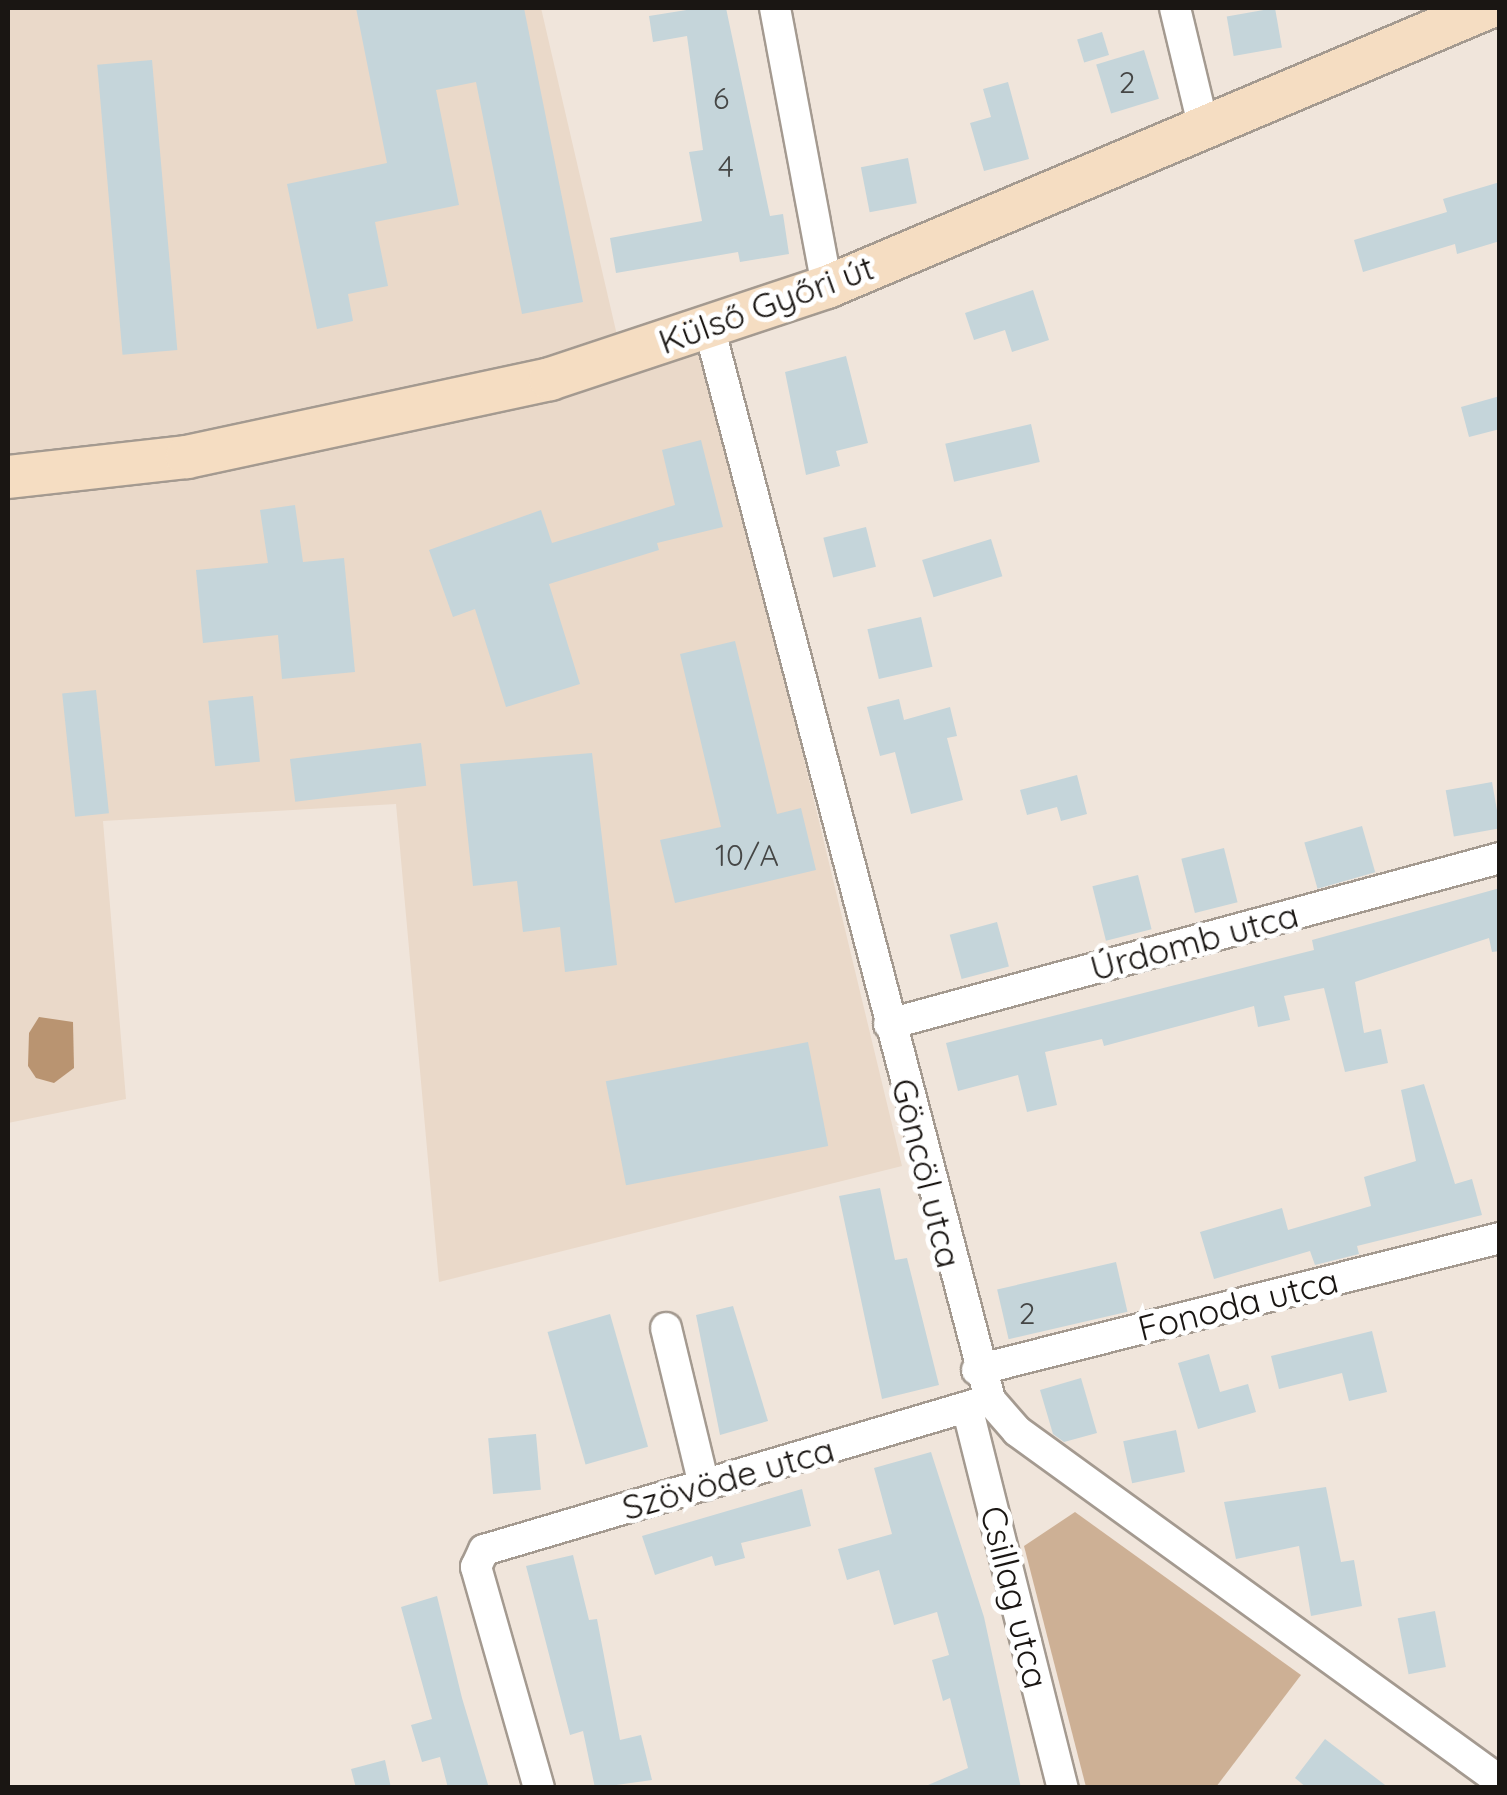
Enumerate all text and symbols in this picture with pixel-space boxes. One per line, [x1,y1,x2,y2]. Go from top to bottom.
house number: 2 [1119,64,1135,100]
house number: 6 [713,80,729,116]
house number: 4 [718,148,734,184]
street label: Külső Győri út [653,246,879,362]
house number: 10/A [715,837,779,873]
street label: Úrdomb utca [1085,893,1303,989]
street label: Göncöl utca [883,1074,971,1272]
street label: Fonoda utca [1134,1259,1342,1349]
house number: 2 [1019,1295,1035,1331]
street label: Szövöde utca [617,1428,839,1528]
street label: Csillag utca [972,1501,1058,1693]

